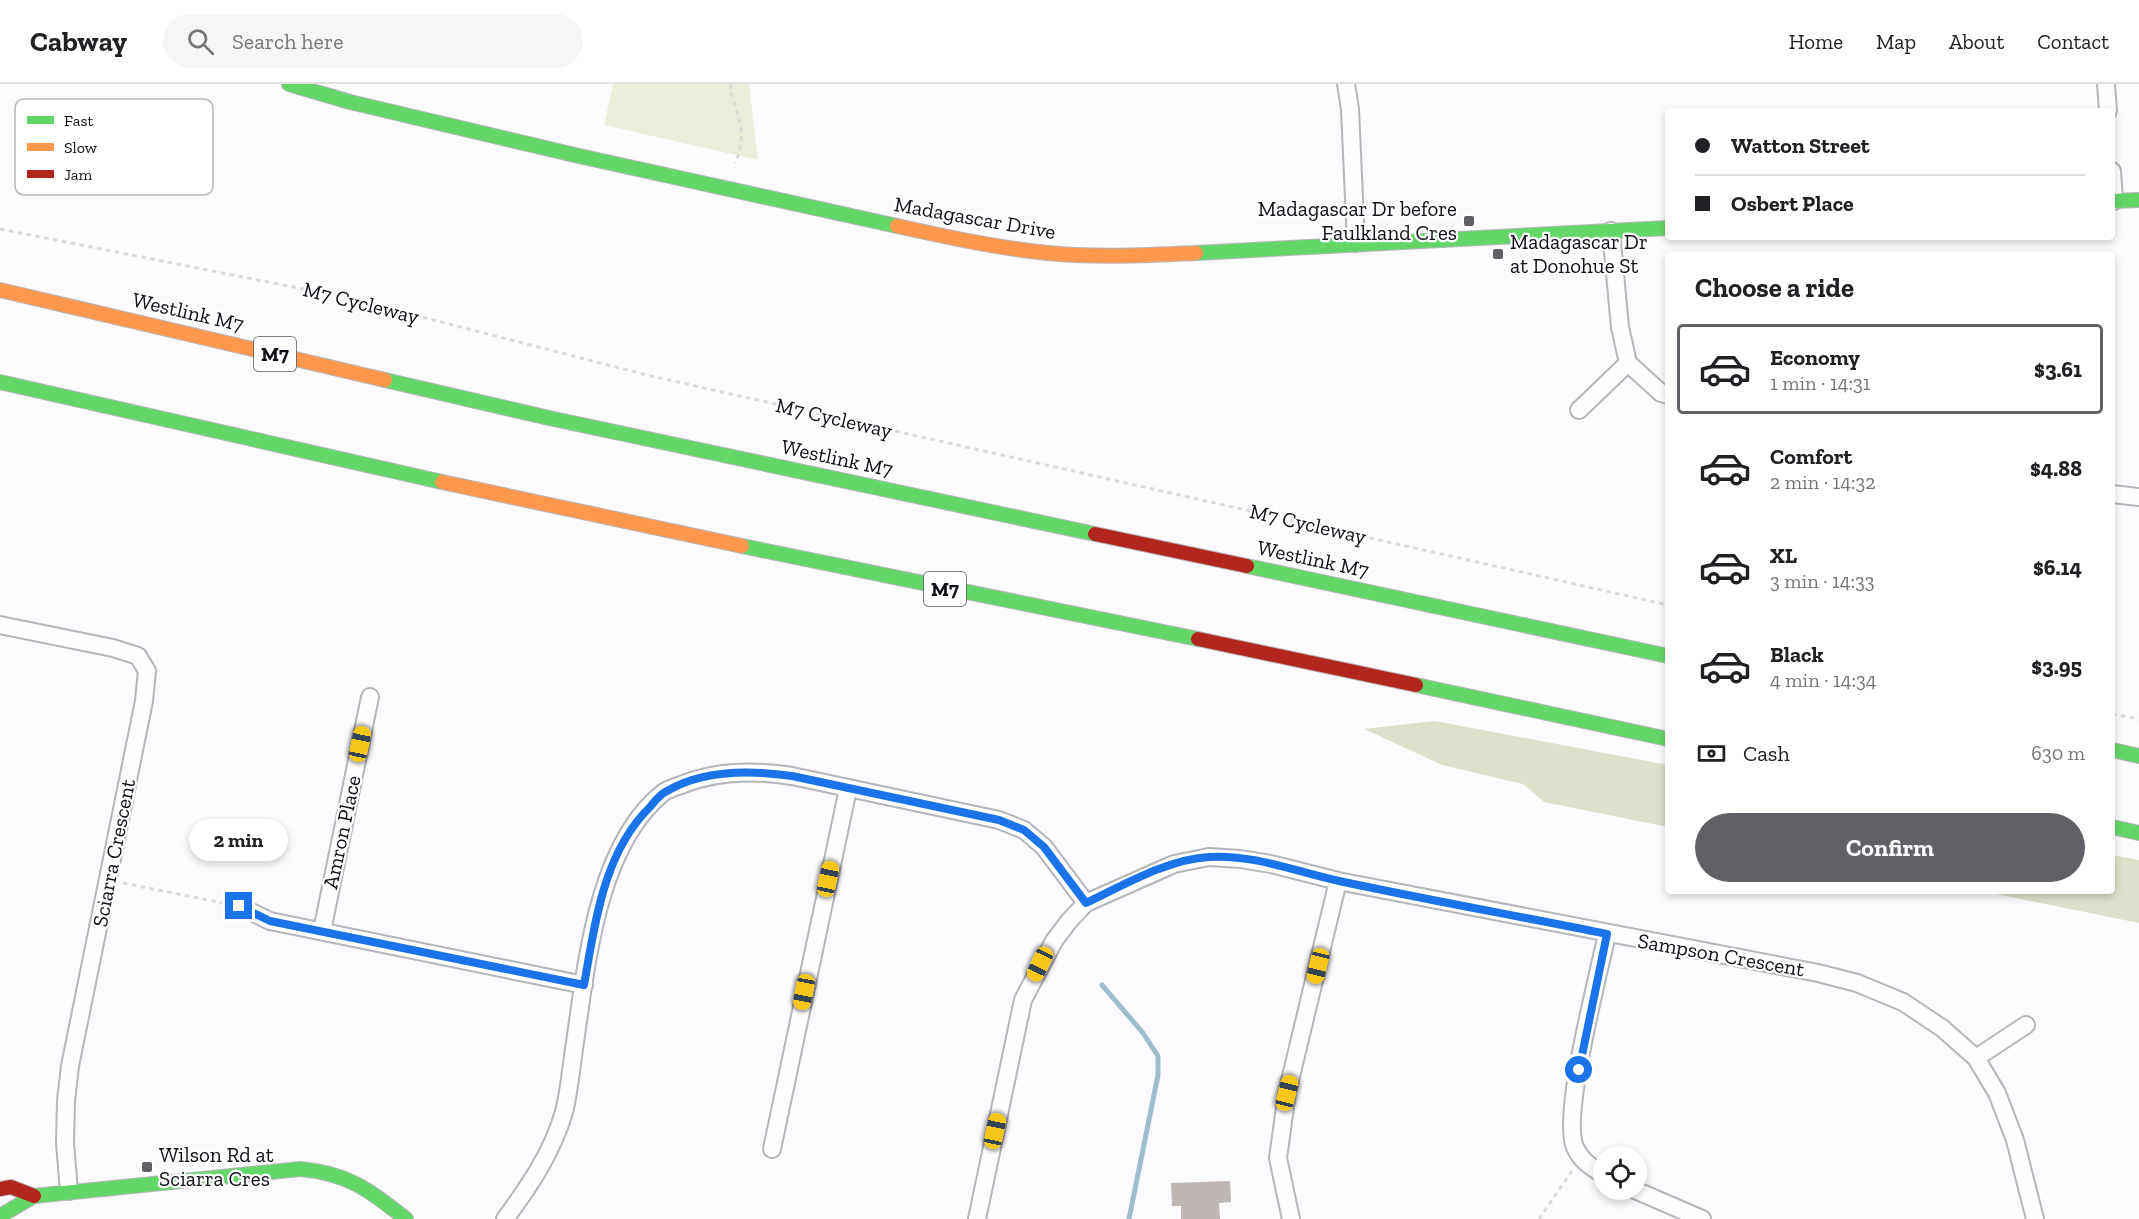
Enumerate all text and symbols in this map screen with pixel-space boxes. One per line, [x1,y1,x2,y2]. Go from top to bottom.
search box [163,14,583,68]
text: Cabway [30,25,127,58]
icon: search [184,25,217,58]
text: Search here [232,28,344,55]
text: Home [1789,29,1843,54]
text: Map [1876,29,1916,54]
text: About [1949,29,2004,54]
text: Contact [2037,29,2109,54]
legend [15,99,213,195]
text: Fast [64,111,93,130]
text: Watton Street [1731,132,1870,159]
text: Slow [64,138,98,157]
text: Jam [64,165,93,184]
text: Osbert Place [1731,190,1854,217]
street label: Madagascar Drive [892,191,1058,244]
place label: Madagascar Dr before Faulkland Cres [1258,196,1457,245]
marker: Madagascar Dr before Faulkland Cres [1462,214,1476,228]
place label: Madagascar Dr at Donohue St [1510,229,1648,278]
marker: Madagascar Dr at Donohue St [1491,247,1505,261]
text: Choose a ride [1695,272,1854,304]
street label: M7 Cycleway [301,276,422,329]
street label: Westlink M7 [130,287,246,336]
road number: M7 [254,337,296,371]
icon: car [1698,342,1752,396]
text: Economy [1770,344,1860,371]
text: $3.61 [2034,356,2082,383]
text: 1 min · 14:31 [1770,371,1870,395]
street label: M7 Cycleway [773,392,895,443]
street label: Westlink M7 [779,434,895,482]
icon: car [1698,441,1752,495]
text: Comfort [1770,443,1852,470]
text: $4.88 [2030,455,2082,482]
text: 2 min · 14:32 [1770,470,1876,494]
street label: M7 Cycleway [1247,498,1369,549]
street label: Westlink M7 [1255,535,1371,583]
icon: car [1698,540,1752,594]
text: XL [1770,542,1797,569]
text: $6.14 [2033,554,2082,581]
text: 3 min · 14:33 [1770,569,1875,593]
road number: M7 [924,572,966,606]
icon: car [1698,639,1752,693]
text: Black [1770,641,1824,668]
text: $3.95 [2031,653,2082,680]
text: 4 min · 14:34 [1770,668,1877,692]
car [347,725,373,763]
icon: cash [1695,737,1728,770]
text: Cash [1743,740,1790,767]
text: 630 m [2031,741,2085,765]
street label: Amron Place [317,773,366,891]
street label: Sciarra Crescent [87,777,140,929]
button: Confirm [1695,813,2085,882]
callout: 2 min [190,819,288,861]
text: 2 min [214,828,263,852]
car [815,860,841,898]
route end [225,892,252,919]
street label: Sampson Crescent [1636,928,1806,981]
car [1024,944,1056,984]
car [1305,946,1331,986]
car [792,973,816,1011]
route start [1565,1056,1592,1083]
car [1274,1073,1300,1113]
car [982,1112,1008,1150]
place label: Wilson Rd at Sciarra Cres [159,1142,274,1191]
map controls [1593,1146,1647,1200]
button: locate [1593,1146,1647,1200]
marker: Wilson Rd at Sciarra Cres [140,1160,154,1174]

